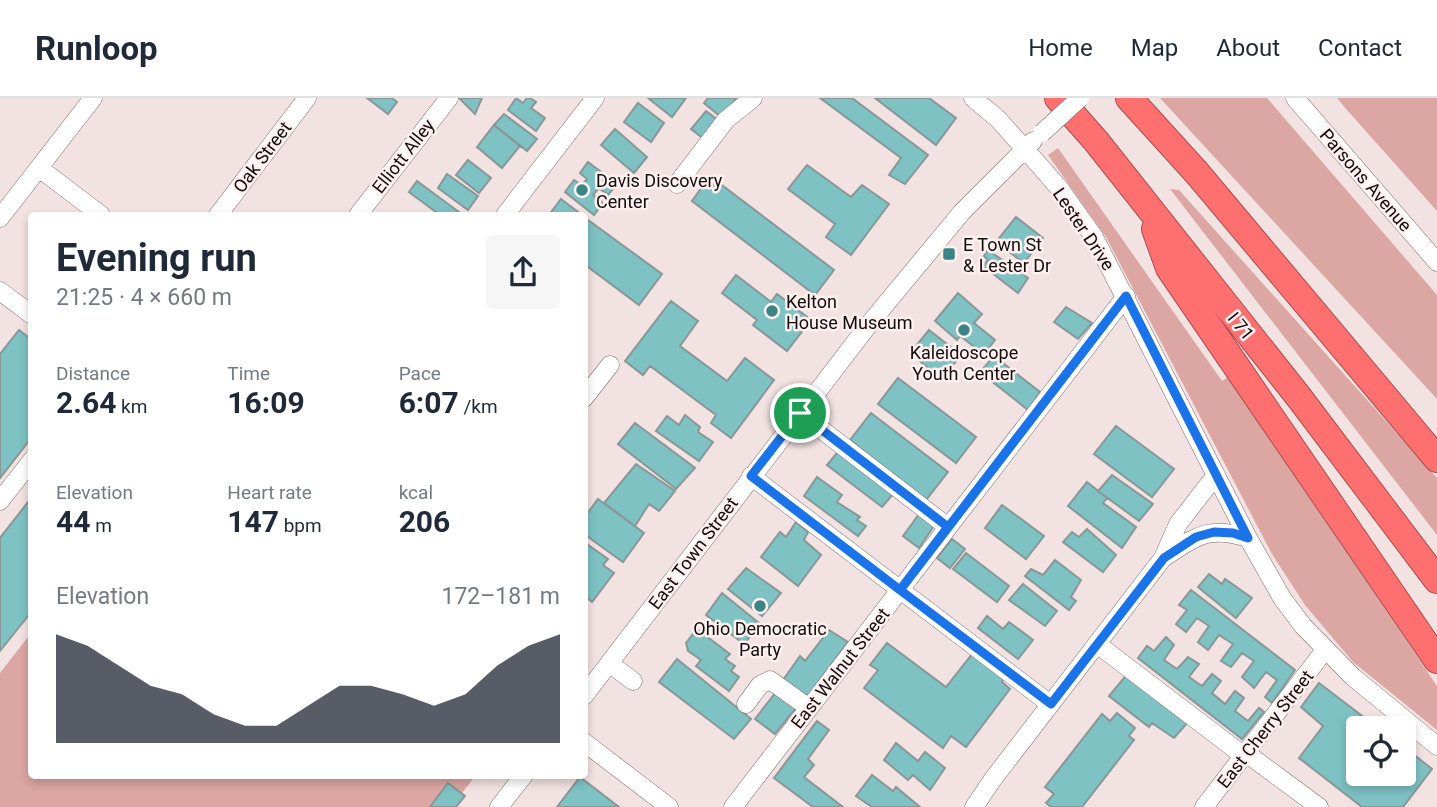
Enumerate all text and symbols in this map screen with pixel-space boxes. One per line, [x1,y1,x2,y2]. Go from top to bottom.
text: Runloop [35,29,158,68]
text: Home [1028,34,1093,62]
text: Map [1131,34,1178,62]
text: About [1216,34,1280,62]
text: Contact [1318,34,1402,62]
street label: Elliott Alley [368,114,439,197]
street label: Oak Street [229,117,296,197]
street label: Parsons Avenue [1316,124,1416,236]
place label: Davis Discovery Center [596,170,723,212]
marker: Davis Discovery Center [574,182,590,198]
street label: Lester Drive [1049,184,1119,274]
place label: E Town St & Lester Dr [963,234,1051,276]
button: share [486,235,560,309]
text: Evening run [56,236,257,280]
marker: E Town St & Lester Dr [941,246,957,262]
text: 21:25 · 4 × 660 m [56,284,232,311]
place label: Kelton House Museum [786,291,913,333]
marker: Kelton House Museum [764,303,780,319]
street label: I 71 [1224,308,1258,344]
marker: Kaleidoscope Youth Center [956,322,972,338]
place label: Kaleidoscope Youth Center [910,342,1018,384]
text: Distance [56,362,130,385]
text: Time [227,362,270,385]
text: Pace [399,362,441,385]
pin [770,383,830,443]
text: 2.64 [56,385,116,420]
text: 16:09 [227,385,305,420]
text: 6:07 [399,385,459,420]
icon: arrive [781,394,819,432]
text: km [116,395,147,418]
text: /km [459,395,498,418]
text: Elevation [56,481,133,504]
text: Heart rate [227,481,312,504]
text: kcal [399,481,433,504]
street label: East Town Street [644,493,742,613]
text: 44 [56,504,90,539]
text: 147 [227,504,279,539]
text: 206 [399,504,450,539]
text: m [90,514,112,537]
text: bpm [279,514,322,537]
text: Elevation [56,583,149,610]
text: 172–181 m [441,583,560,610]
marker: Ohio Democratic Party [752,598,768,614]
street label: East Walnut Street [786,603,894,732]
place label: Ohio Democratic Party [693,618,827,660]
street label: East Cherry Street [1212,666,1318,792]
map controls [1346,716,1416,786]
button: locate [1346,716,1416,786]

